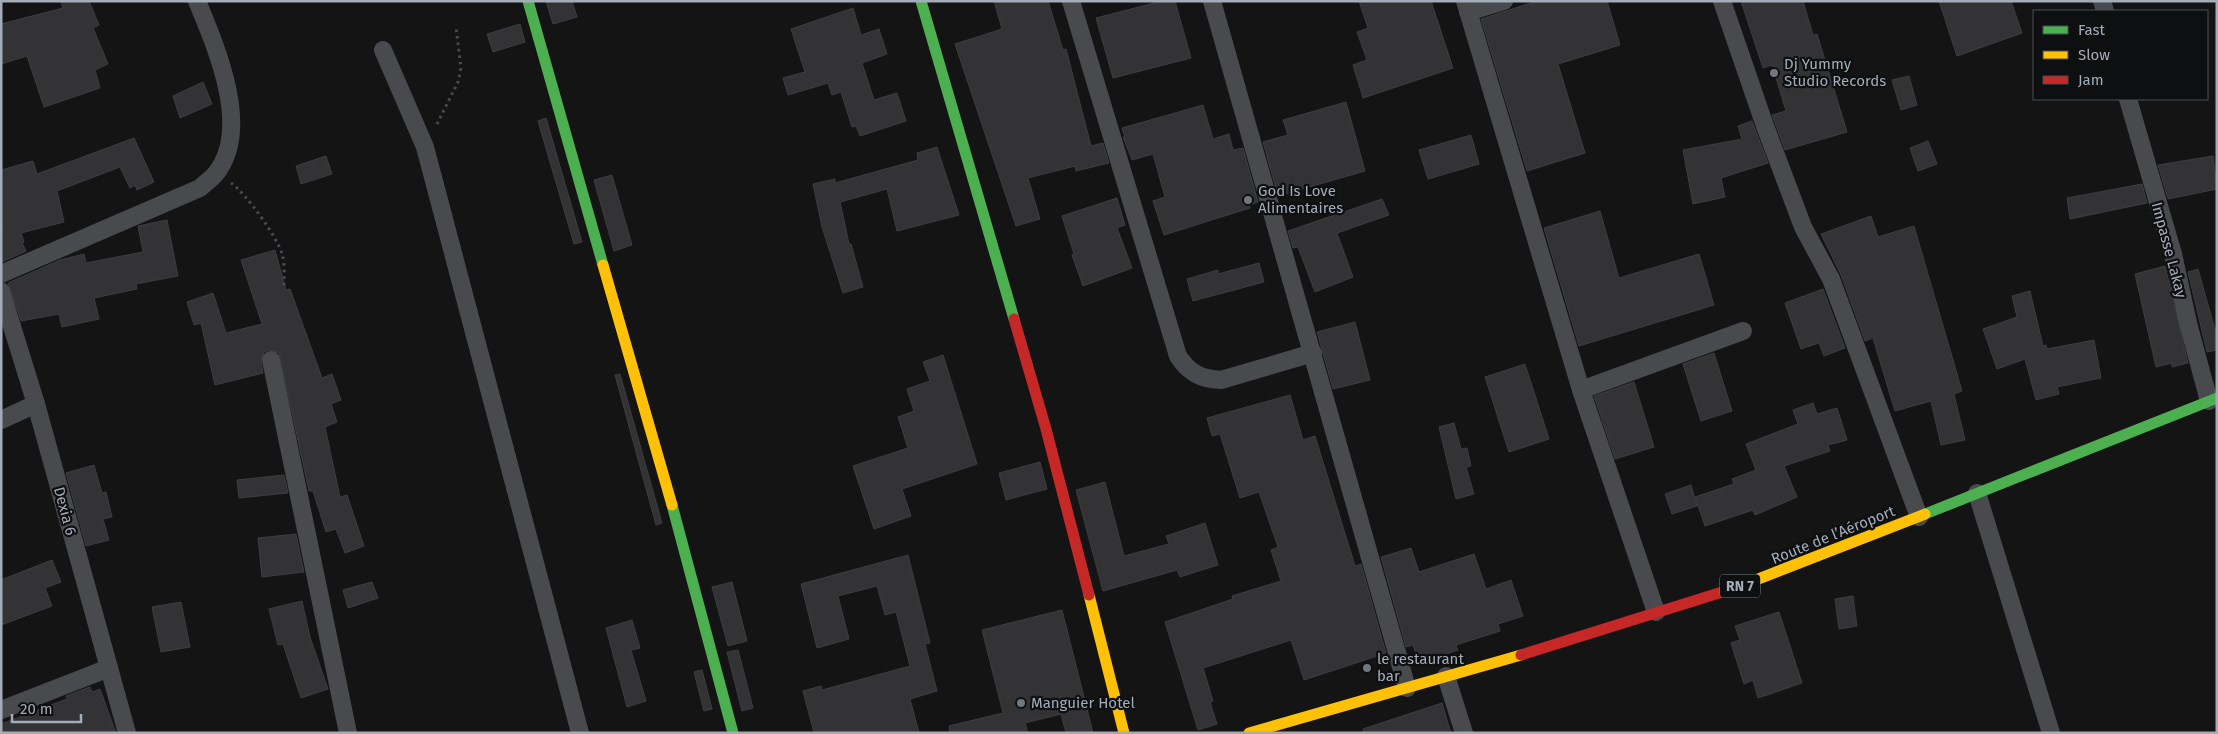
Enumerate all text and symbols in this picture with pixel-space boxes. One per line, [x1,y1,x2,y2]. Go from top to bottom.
legend [2033,10,2208,100]
text: Fast [2078,21,2105,39]
text: Slow [2078,46,2110,64]
place label: Dj Yummy Studio Records [1784,55,1886,90]
marker: Dj Yummy Studio Records [1768,67,1780,79]
text: Jam [2078,71,2104,89]
place label: God Is Love Alimentaires [1258,182,1343,217]
marker: God Is Love Alimentaires [1242,194,1254,206]
street label: Impasse Lakay [2148,200,2191,300]
street label: Dexia 6 [50,485,80,537]
street label: Route de l’Aéroport [1769,502,1898,568]
road number: RN 7 [1720,574,1760,598]
place label: le restaurant bar [1377,650,1464,685]
marker: le restaurant bar [1361,662,1373,674]
scale bar [12,692,81,724]
place label: Manguier Hotel [1031,694,1135,712]
marker: Manguier Hotel [1015,697,1027,709]
text: 20 m [20,700,53,718]

